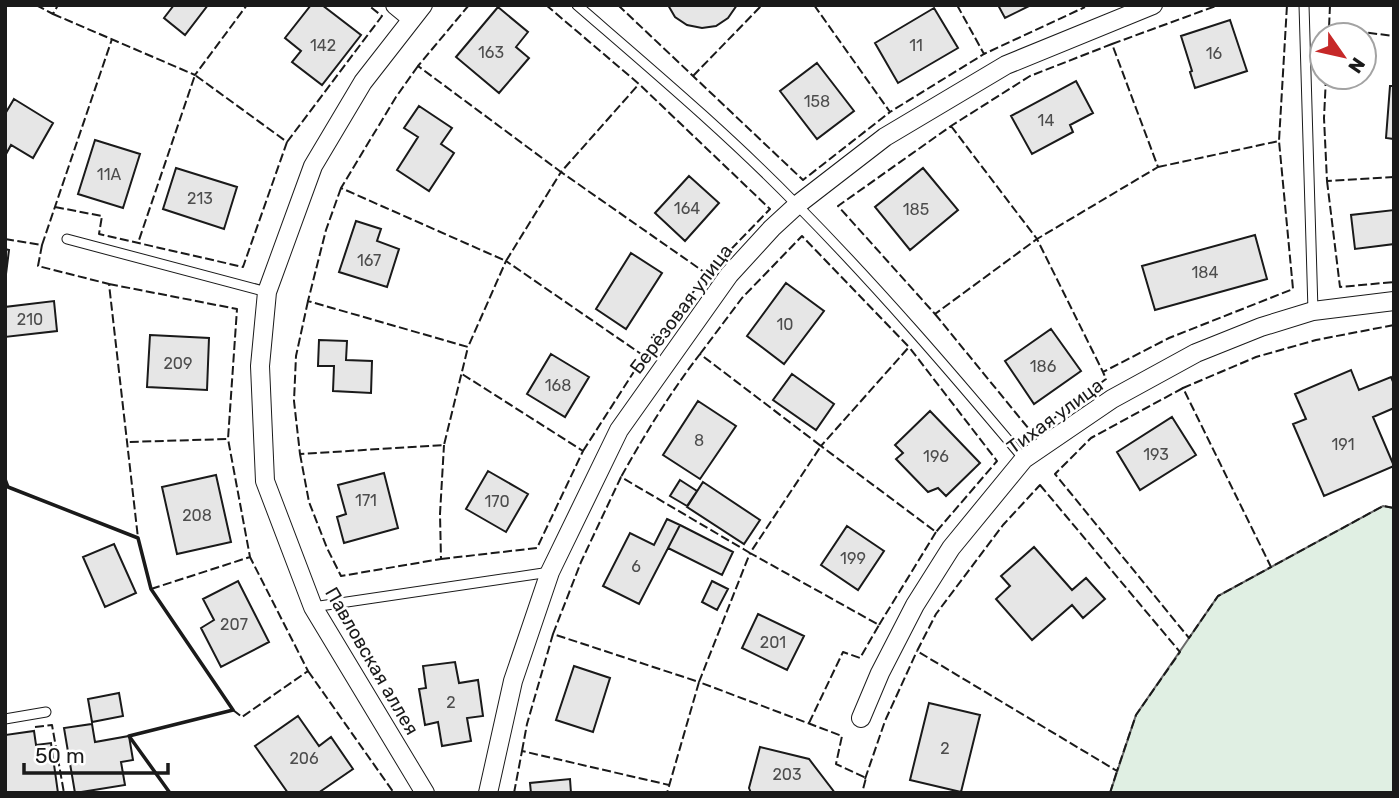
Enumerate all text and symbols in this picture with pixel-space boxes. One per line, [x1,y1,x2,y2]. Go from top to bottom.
north arrow [1308,21,1378,91]
house number: 142 [310,36,336,55]
house number: 11 [909,36,923,55]
house number: 163 [478,43,504,62]
house number: 16 [1206,44,1223,63]
text: N [1343,53,1370,77]
house number: 158 [804,92,830,111]
house number: 14 [1038,111,1054,130]
house number: 11А [97,165,121,184]
house number: 213 [187,189,213,208]
house number: 164 [674,199,700,218]
house number: 185 [903,200,929,219]
street label: Берёзовая улица [625,240,737,378]
house number: 167 [357,251,381,270]
house number: 184 [1192,263,1219,282]
house number: 210 [17,310,43,329]
house number: 10 [776,315,794,334]
house number: 209 [163,354,193,373]
house number: 186 [1030,357,1057,376]
street label: Тихая улица [1003,373,1107,459]
house number: 168 [545,376,571,395]
house number: 8 [694,431,704,450]
house number: 191 [1331,435,1355,454]
house number: 193 [1143,445,1169,464]
house number: 196 [923,447,949,466]
house number: 171 [355,491,377,510]
house number: 170 [484,492,510,511]
house number: 208 [182,506,212,525]
house number: 199 [840,549,866,568]
house number: 6 [631,557,641,576]
street label: Павловская аллея [320,583,424,739]
house number: 207 [220,615,248,634]
house number: 201 [760,633,786,652]
house number: 2 [446,693,456,712]
scale bar [24,732,168,776]
house number: 2 [940,739,950,758]
text: 50 m [35,743,85,768]
house number: 206 [289,749,319,768]
house number: 203 [772,765,802,784]

